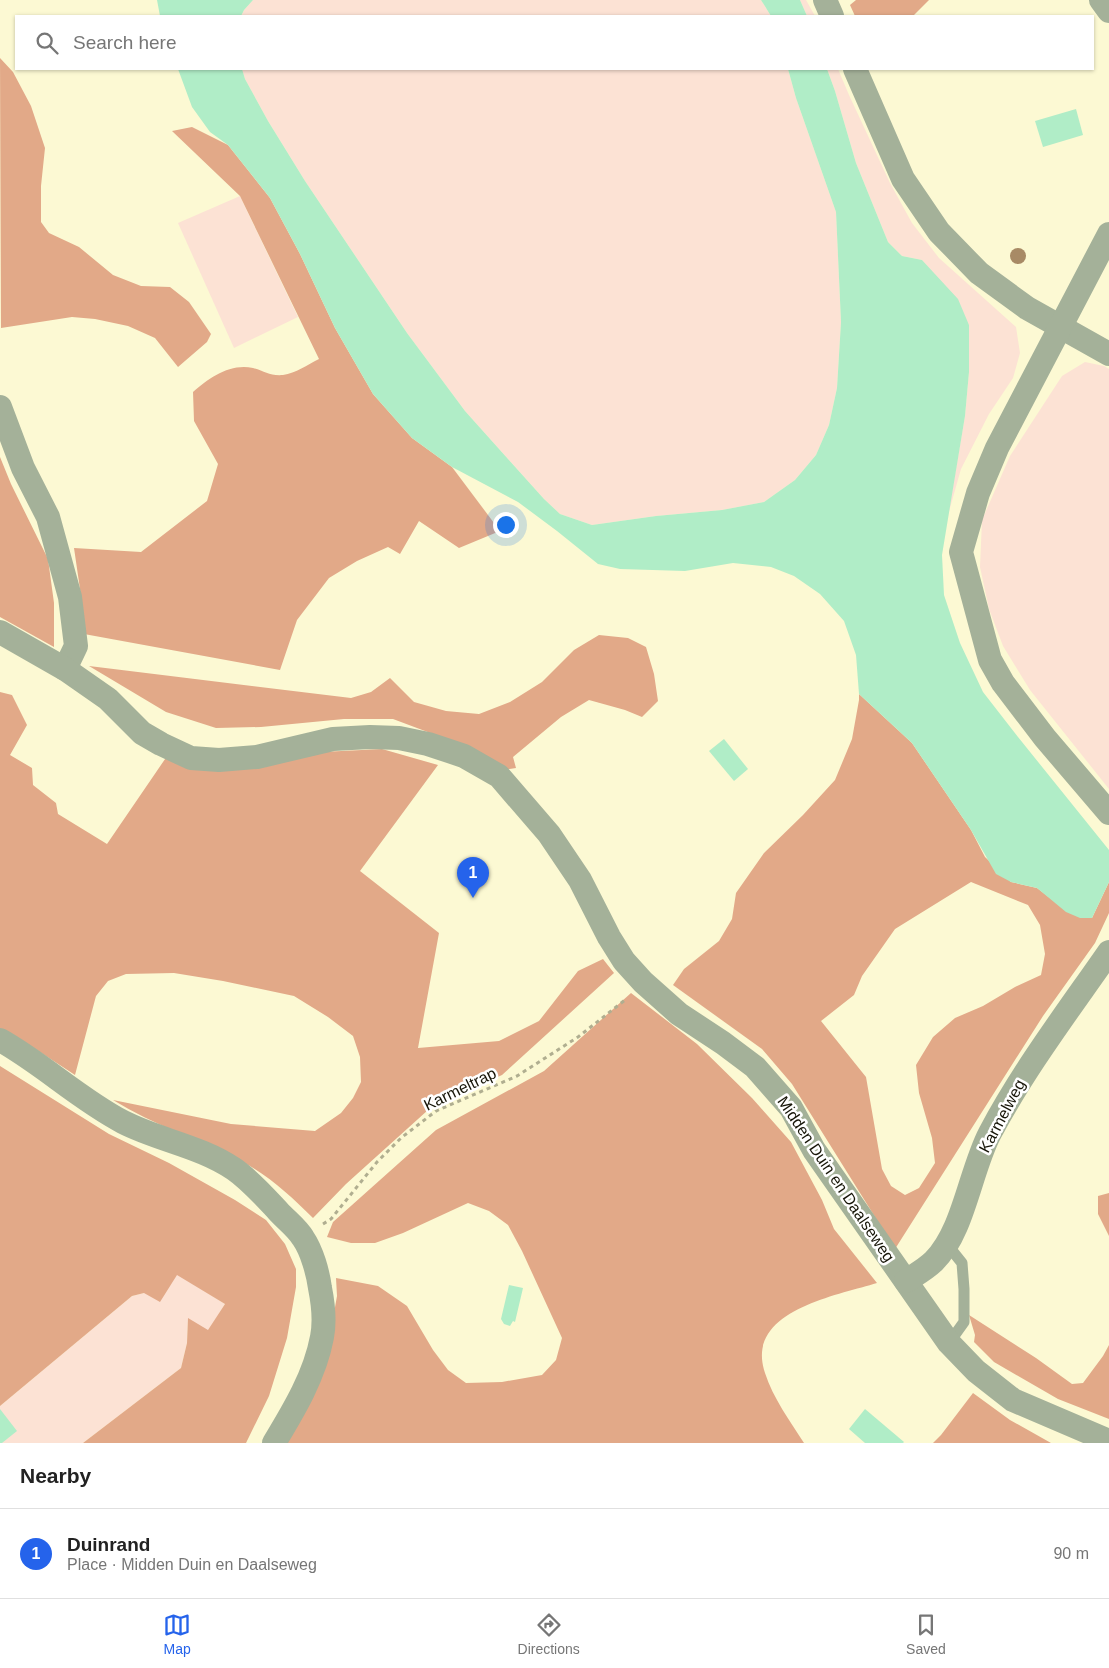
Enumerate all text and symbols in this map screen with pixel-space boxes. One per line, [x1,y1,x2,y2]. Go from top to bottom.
search box [15,15,1094,70]
icon: search [33,29,61,57]
text: Search here [73,32,177,53]
your location [493,512,519,538]
pin: 1 [457,857,489,898]
street label: Karmeltrap [421,1064,499,1114]
street label: Karmelweg [976,1077,1028,1155]
street label: Midden Duin en Daalseweg [774,1093,898,1265]
text: Nearby [20,1464,91,1487]
text: Duinrand [67,1534,150,1555]
text: 1 [32,1545,40,1562]
text: 90 m [1053,1545,1089,1562]
text: Place · Midden Duin en Daalseweg [67,1556,317,1573]
tab: Map [163,1611,191,1657]
tab: Directions [518,1611,580,1657]
tab: Saved [906,1611,946,1657]

